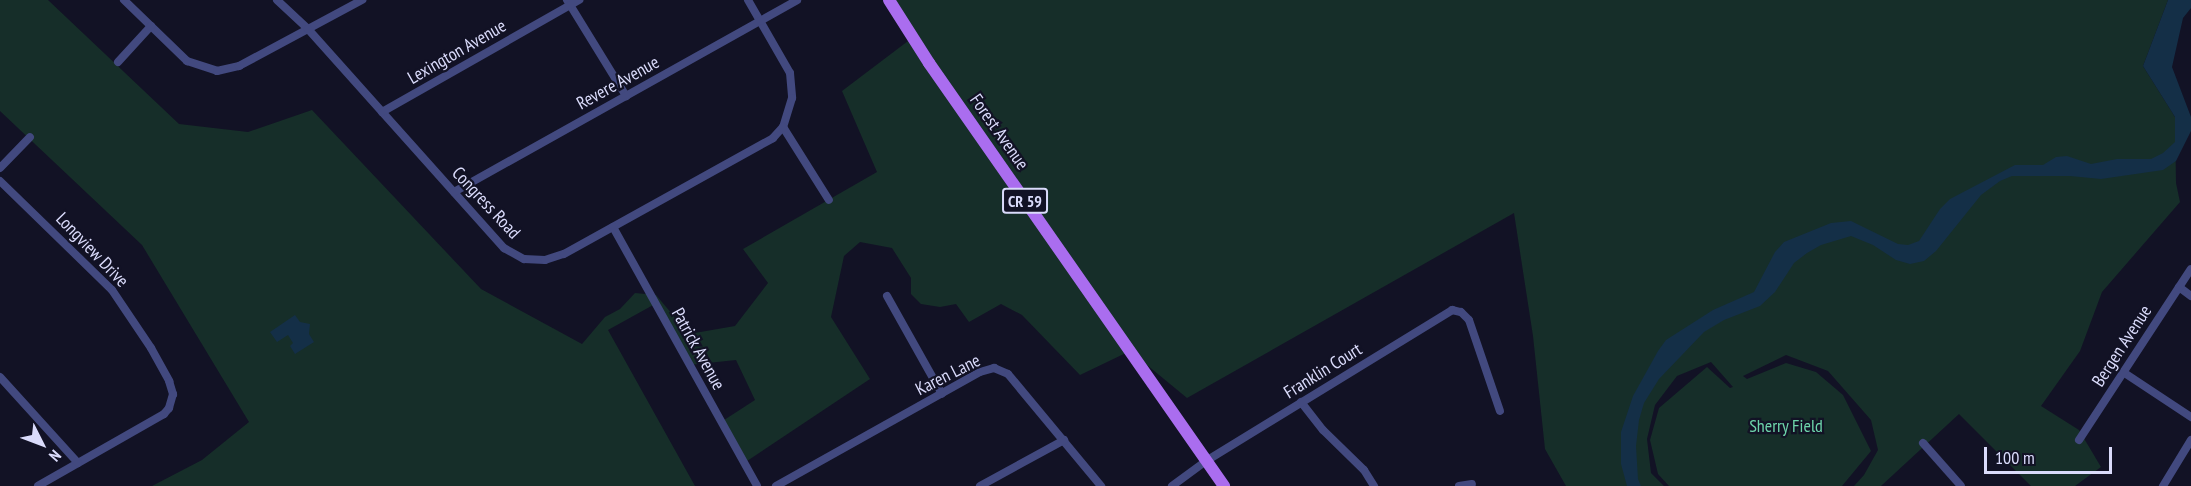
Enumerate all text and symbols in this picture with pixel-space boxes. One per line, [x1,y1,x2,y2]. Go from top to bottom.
street label: Lexington Avenue [404,15,510,89]
street label: Revere Avenue [573,51,663,115]
street label: Forest Avenue [965,90,1033,174]
street label: Congress Road [447,163,525,243]
road number: CR 59 [1001,188,1049,214]
street label: Longview Drive [51,208,133,292]
street label: Bergen Avenue [2088,301,2156,391]
street label: Patrick Avenue [666,304,730,394]
street label: Franklin Court [1280,339,1366,403]
street label: Karen Lane [912,350,984,400]
north arrow [12,414,72,474]
park label: Sherry Field [1749,415,1823,437]
scale bar [1987,435,2114,473]
text: N [45,446,66,466]
text: 100 m [1995,446,2035,469]

